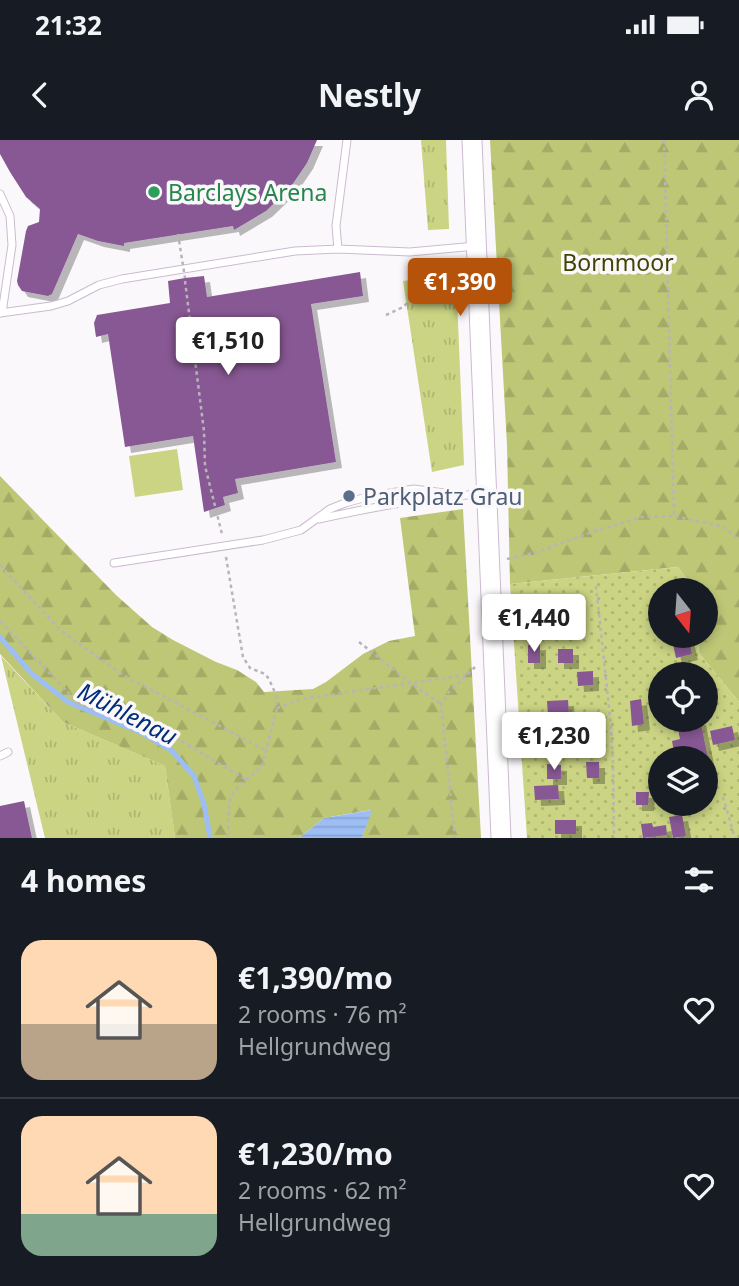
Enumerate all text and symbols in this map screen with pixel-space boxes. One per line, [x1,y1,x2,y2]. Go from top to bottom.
text: 21:32 [35,7,102,43]
text: Nestly [318,73,421,116]
icon: back [21,76,59,114]
icon: person [680,76,718,114]
place label: Barclays Arena [168,176,327,208]
marker: Barclays Arena [146,184,162,200]
park label: Bornmoor [562,246,674,278]
pin: €1,390 [403,258,517,318]
text: €1,390 [424,265,496,297]
pin: €1,510 [171,317,285,377]
text: €1,510 [192,324,264,356]
place label: Parkplatz Grau [363,480,523,512]
marker: Parkplatz Grau [341,488,357,504]
north arrow [648,578,718,648]
map controls [648,578,718,816]
pin: €1,440 [477,594,591,654]
text: €1,440 [498,601,570,633]
button: locate [648,662,718,732]
water label: Mühlenau [73,674,184,752]
pin: €1,230 [497,712,611,772]
text: €1,230 [518,719,590,751]
button: layers [648,746,718,816]
text: 4 homes [21,860,146,901]
icon: filters [680,861,718,899]
text: €1,390/mo [238,957,393,998]
icon: home [77,968,161,1052]
icon: heart [680,991,718,1029]
text: 2 rooms · 76 m² [238,998,407,1030]
text: Hellgrundweg [238,1030,391,1062]
text: €1,230/mo [238,1133,393,1174]
icon: home [77,1144,161,1228]
icon: heart [680,1167,718,1205]
text: 2 rooms · 62 m² [238,1174,407,1206]
text: Hellgrundweg [238,1206,391,1238]

